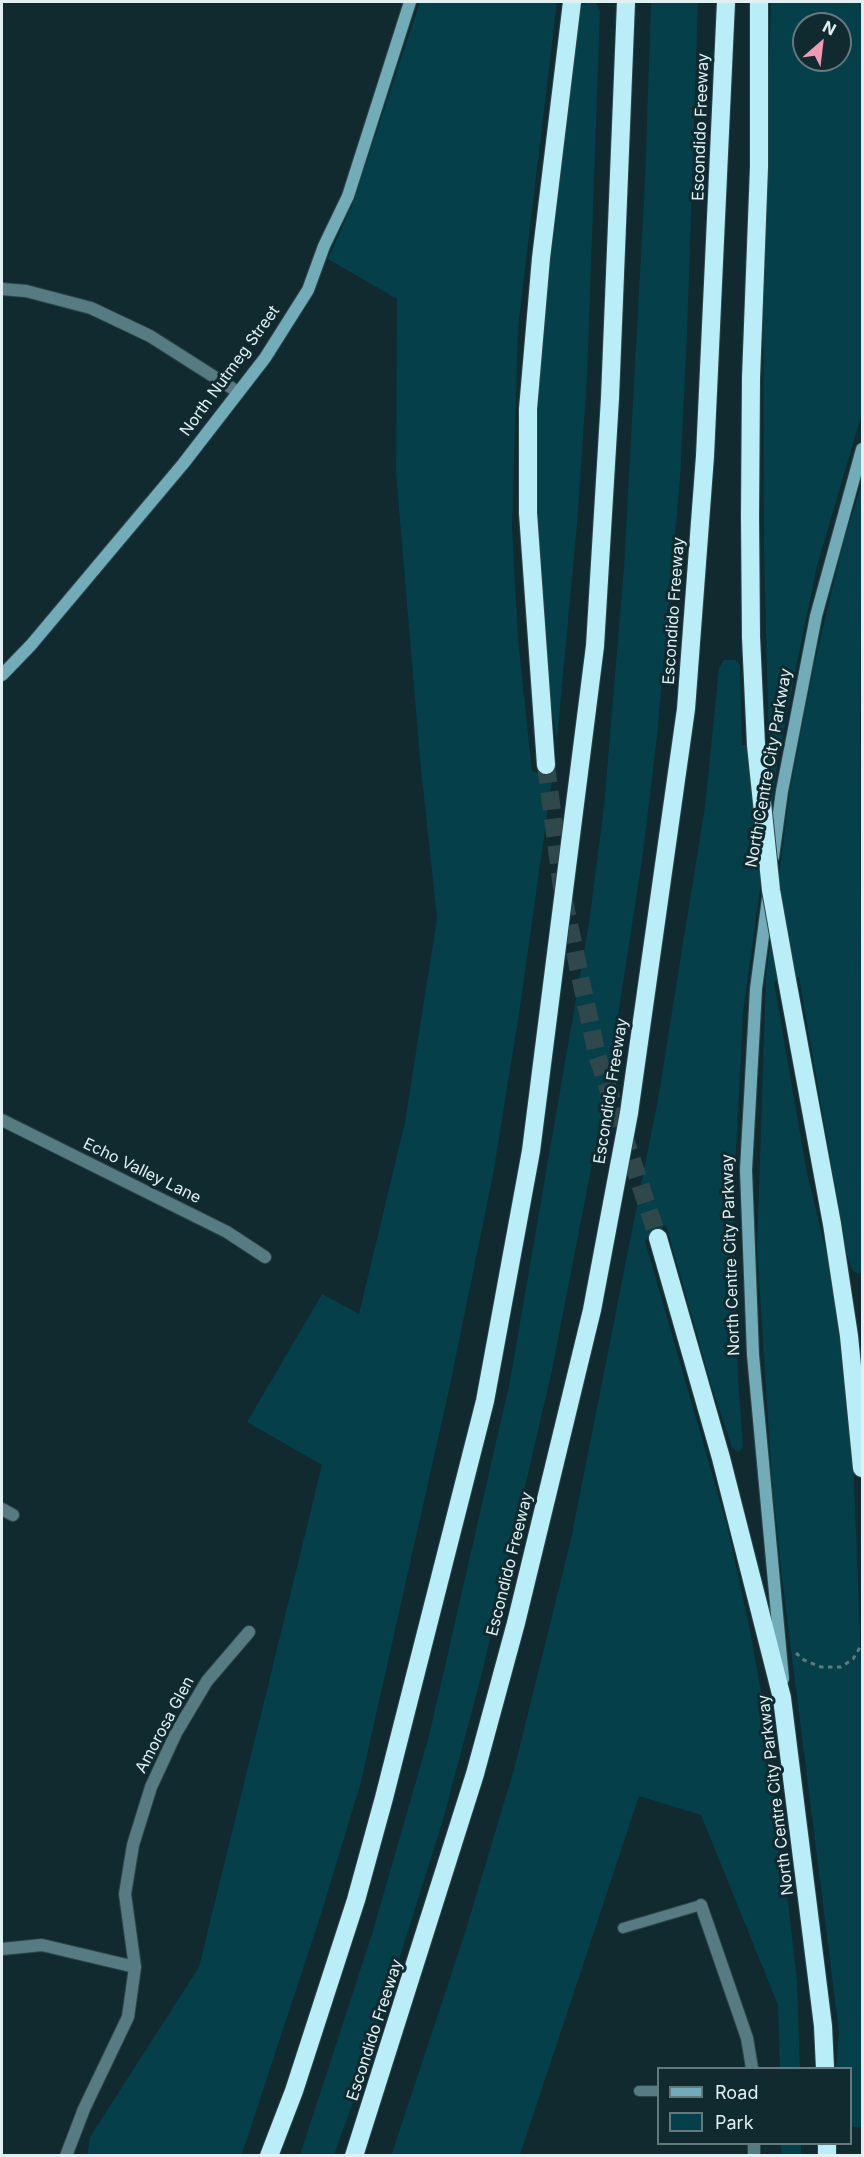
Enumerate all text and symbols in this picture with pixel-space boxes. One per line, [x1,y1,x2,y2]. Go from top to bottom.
north arrow [792,12,852,72]
text: N [819,16,840,40]
street label: Escondido Freeway [689,53,713,201]
street label: North Nutmeg Street [176,302,284,440]
street label: Escondido Freeway [659,537,689,685]
street label: North Centre City Parkway [742,667,796,869]
street label: Escondido Freeway [590,1017,632,1165]
street label: Echo Valley Lane [80,1134,204,1208]
street label: North Centre City Parkway [718,1154,744,1356]
street label: Escondido Freeway [483,1490,537,1638]
street label: Amorosa Glen [132,1673,198,1777]
street label: North Centre City Parkway [754,1694,798,1896]
street label: Escondido Freeway [343,1957,407,2103]
legend [657,2067,852,2145]
text: Road [715,2082,758,2103]
text: Park [715,2112,754,2133]

